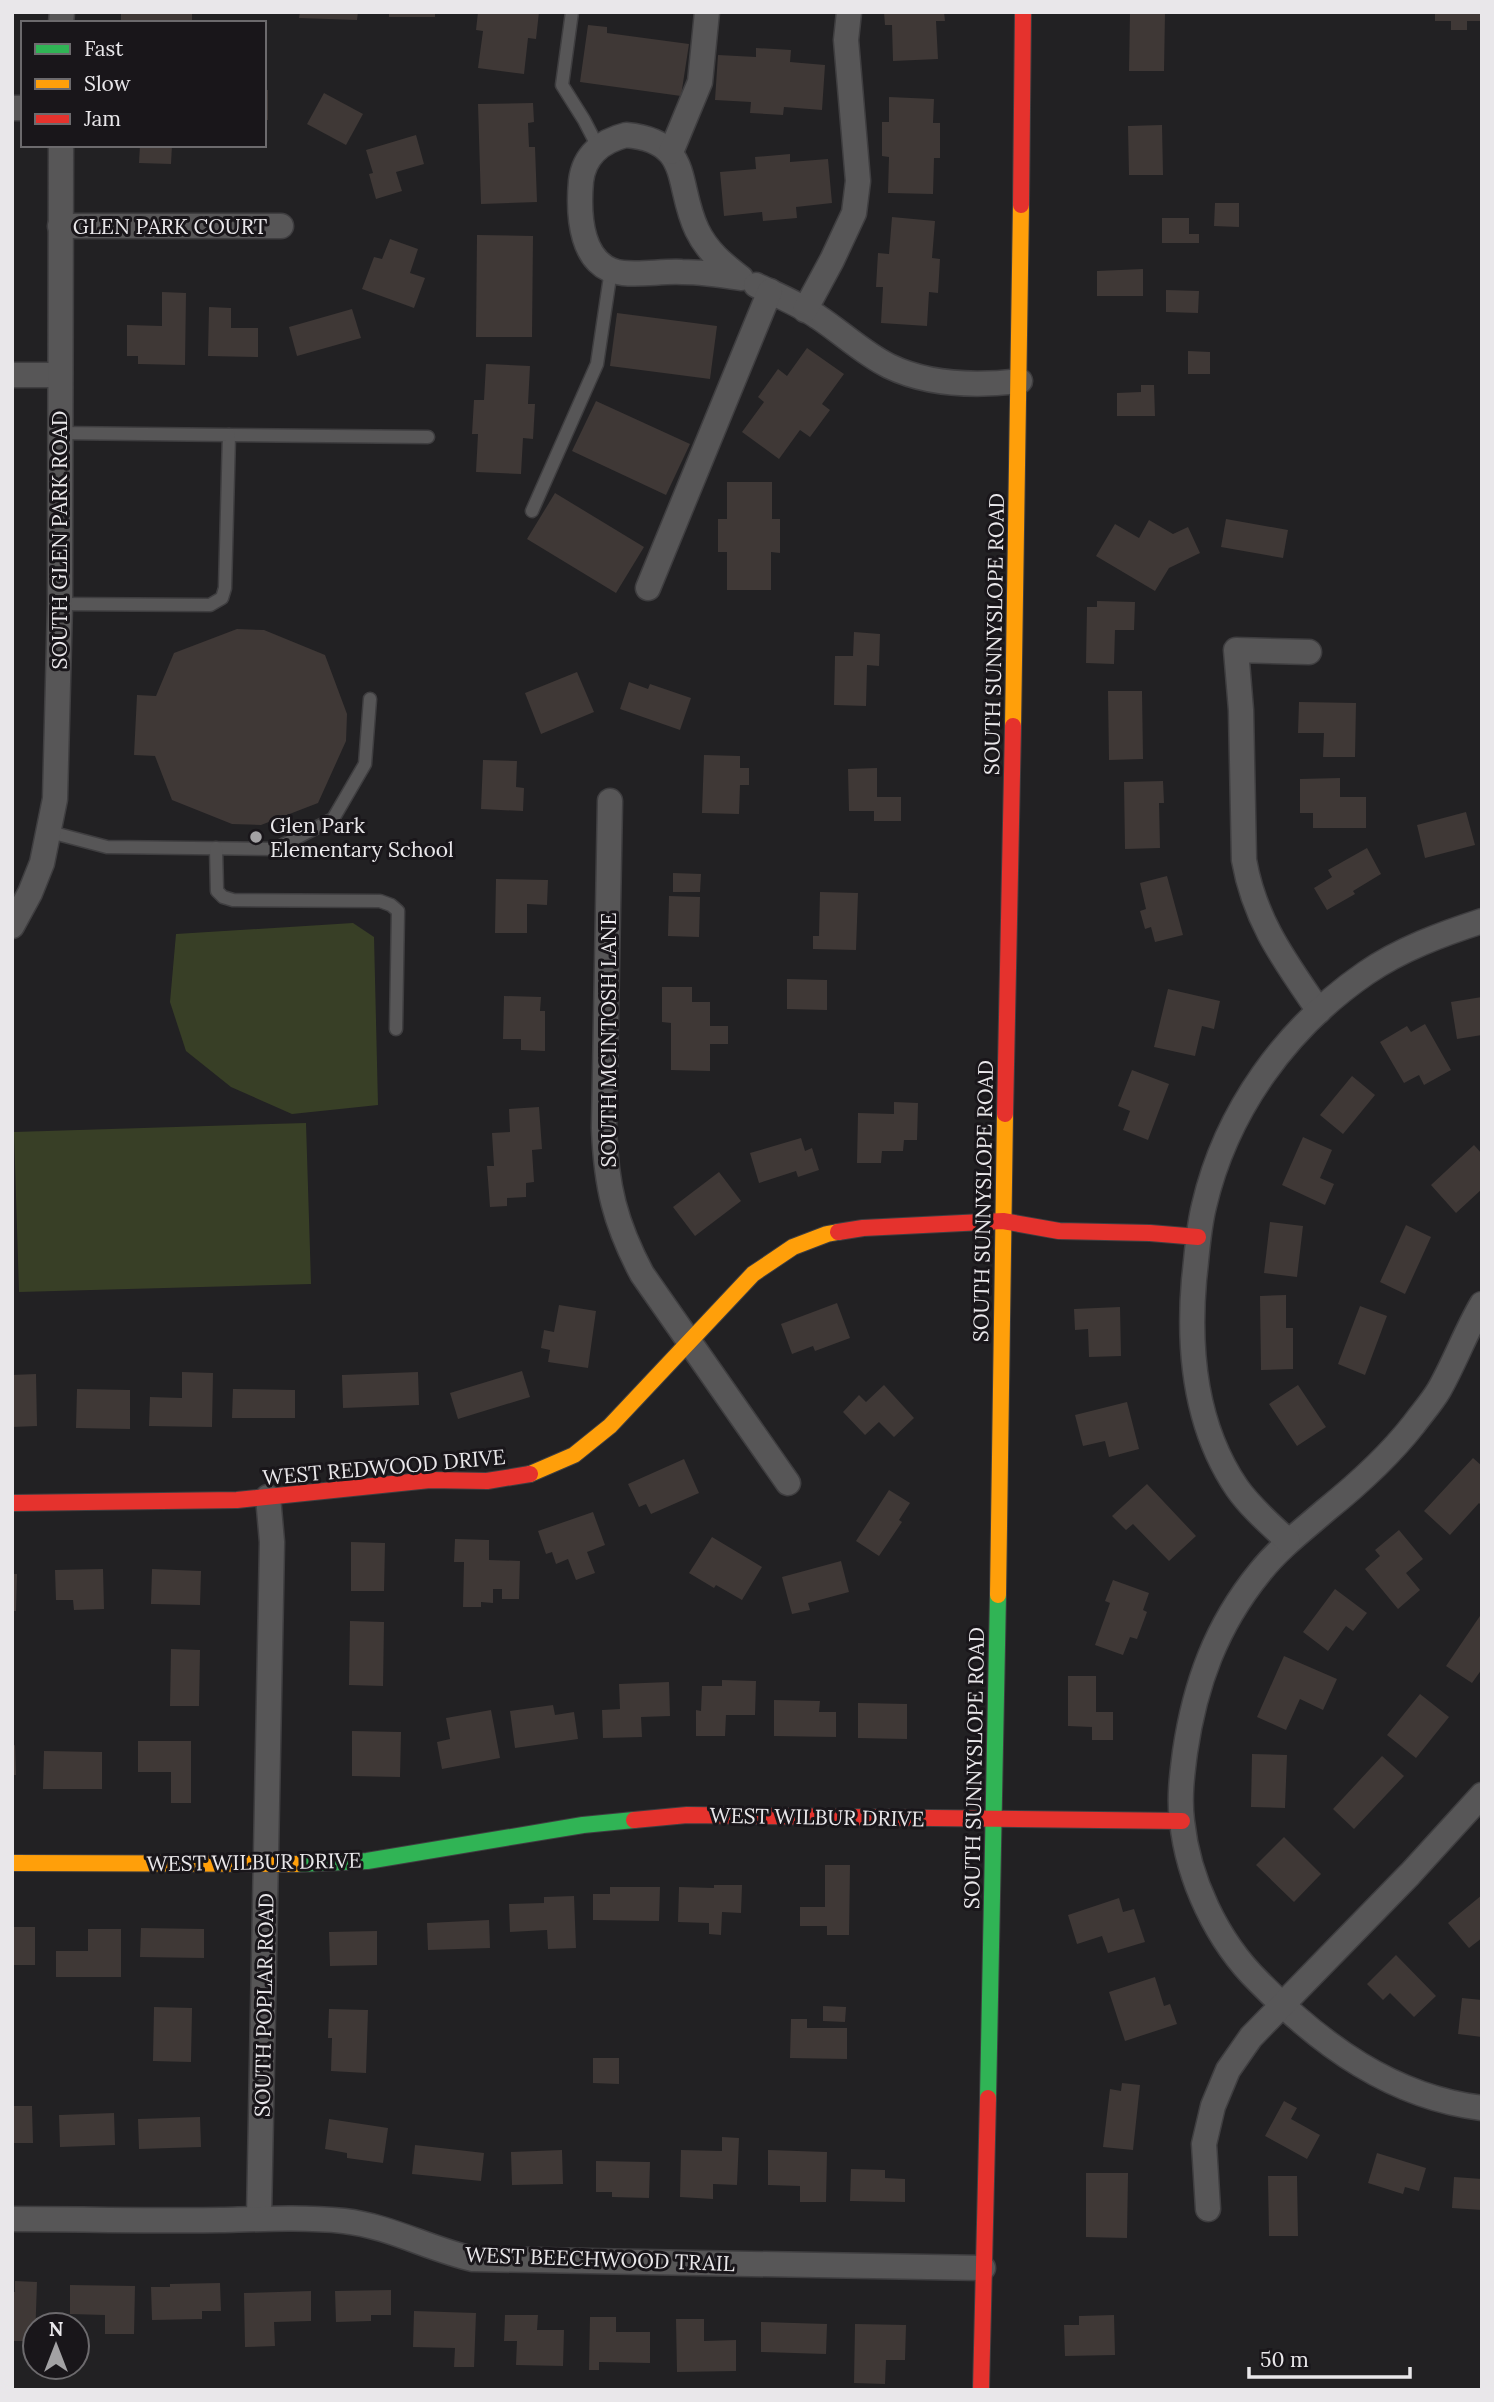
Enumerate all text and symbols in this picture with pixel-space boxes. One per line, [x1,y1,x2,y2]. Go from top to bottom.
legend [21,21,266,147]
text: Fast [84,35,124,62]
text: Slow [84,70,131,97]
text: Jam [83,105,121,132]
street label: GLEN PARK COURT [73,213,267,240]
street label: SOUTH GLEN PARK ROAD [46,411,73,669]
street label: SOUTH SUNNYSLOPE ROAD [978,493,1010,775]
place label: Glen Park Elementary School [270,812,454,863]
marker: Glen Park Elementary School [248,829,264,845]
street label: SOUTH MCINTOSH LANE [595,912,622,1168]
street label: SOUTH SUNNYSLOPE ROAD [967,1060,999,1342]
street label: WEST REDWOOD DRIVE [261,1443,507,1491]
street label: SOUTH SUNNYSLOPE ROAD [958,1627,990,1909]
street label: WEST WILBUR DRIVE [709,1802,925,1832]
street label: WEST WILBUR DRIVE [146,1847,362,1877]
street label: SOUTH POPLAR ROAD [249,1893,279,2117]
street label: WEST BEECHWOOD TRAIL [465,2241,735,2277]
north arrow [21,2311,91,2381]
text: N [49,2317,64,2341]
scale bar [1249,2336,1410,2380]
text: 50 m [1260,2346,1309,2373]

